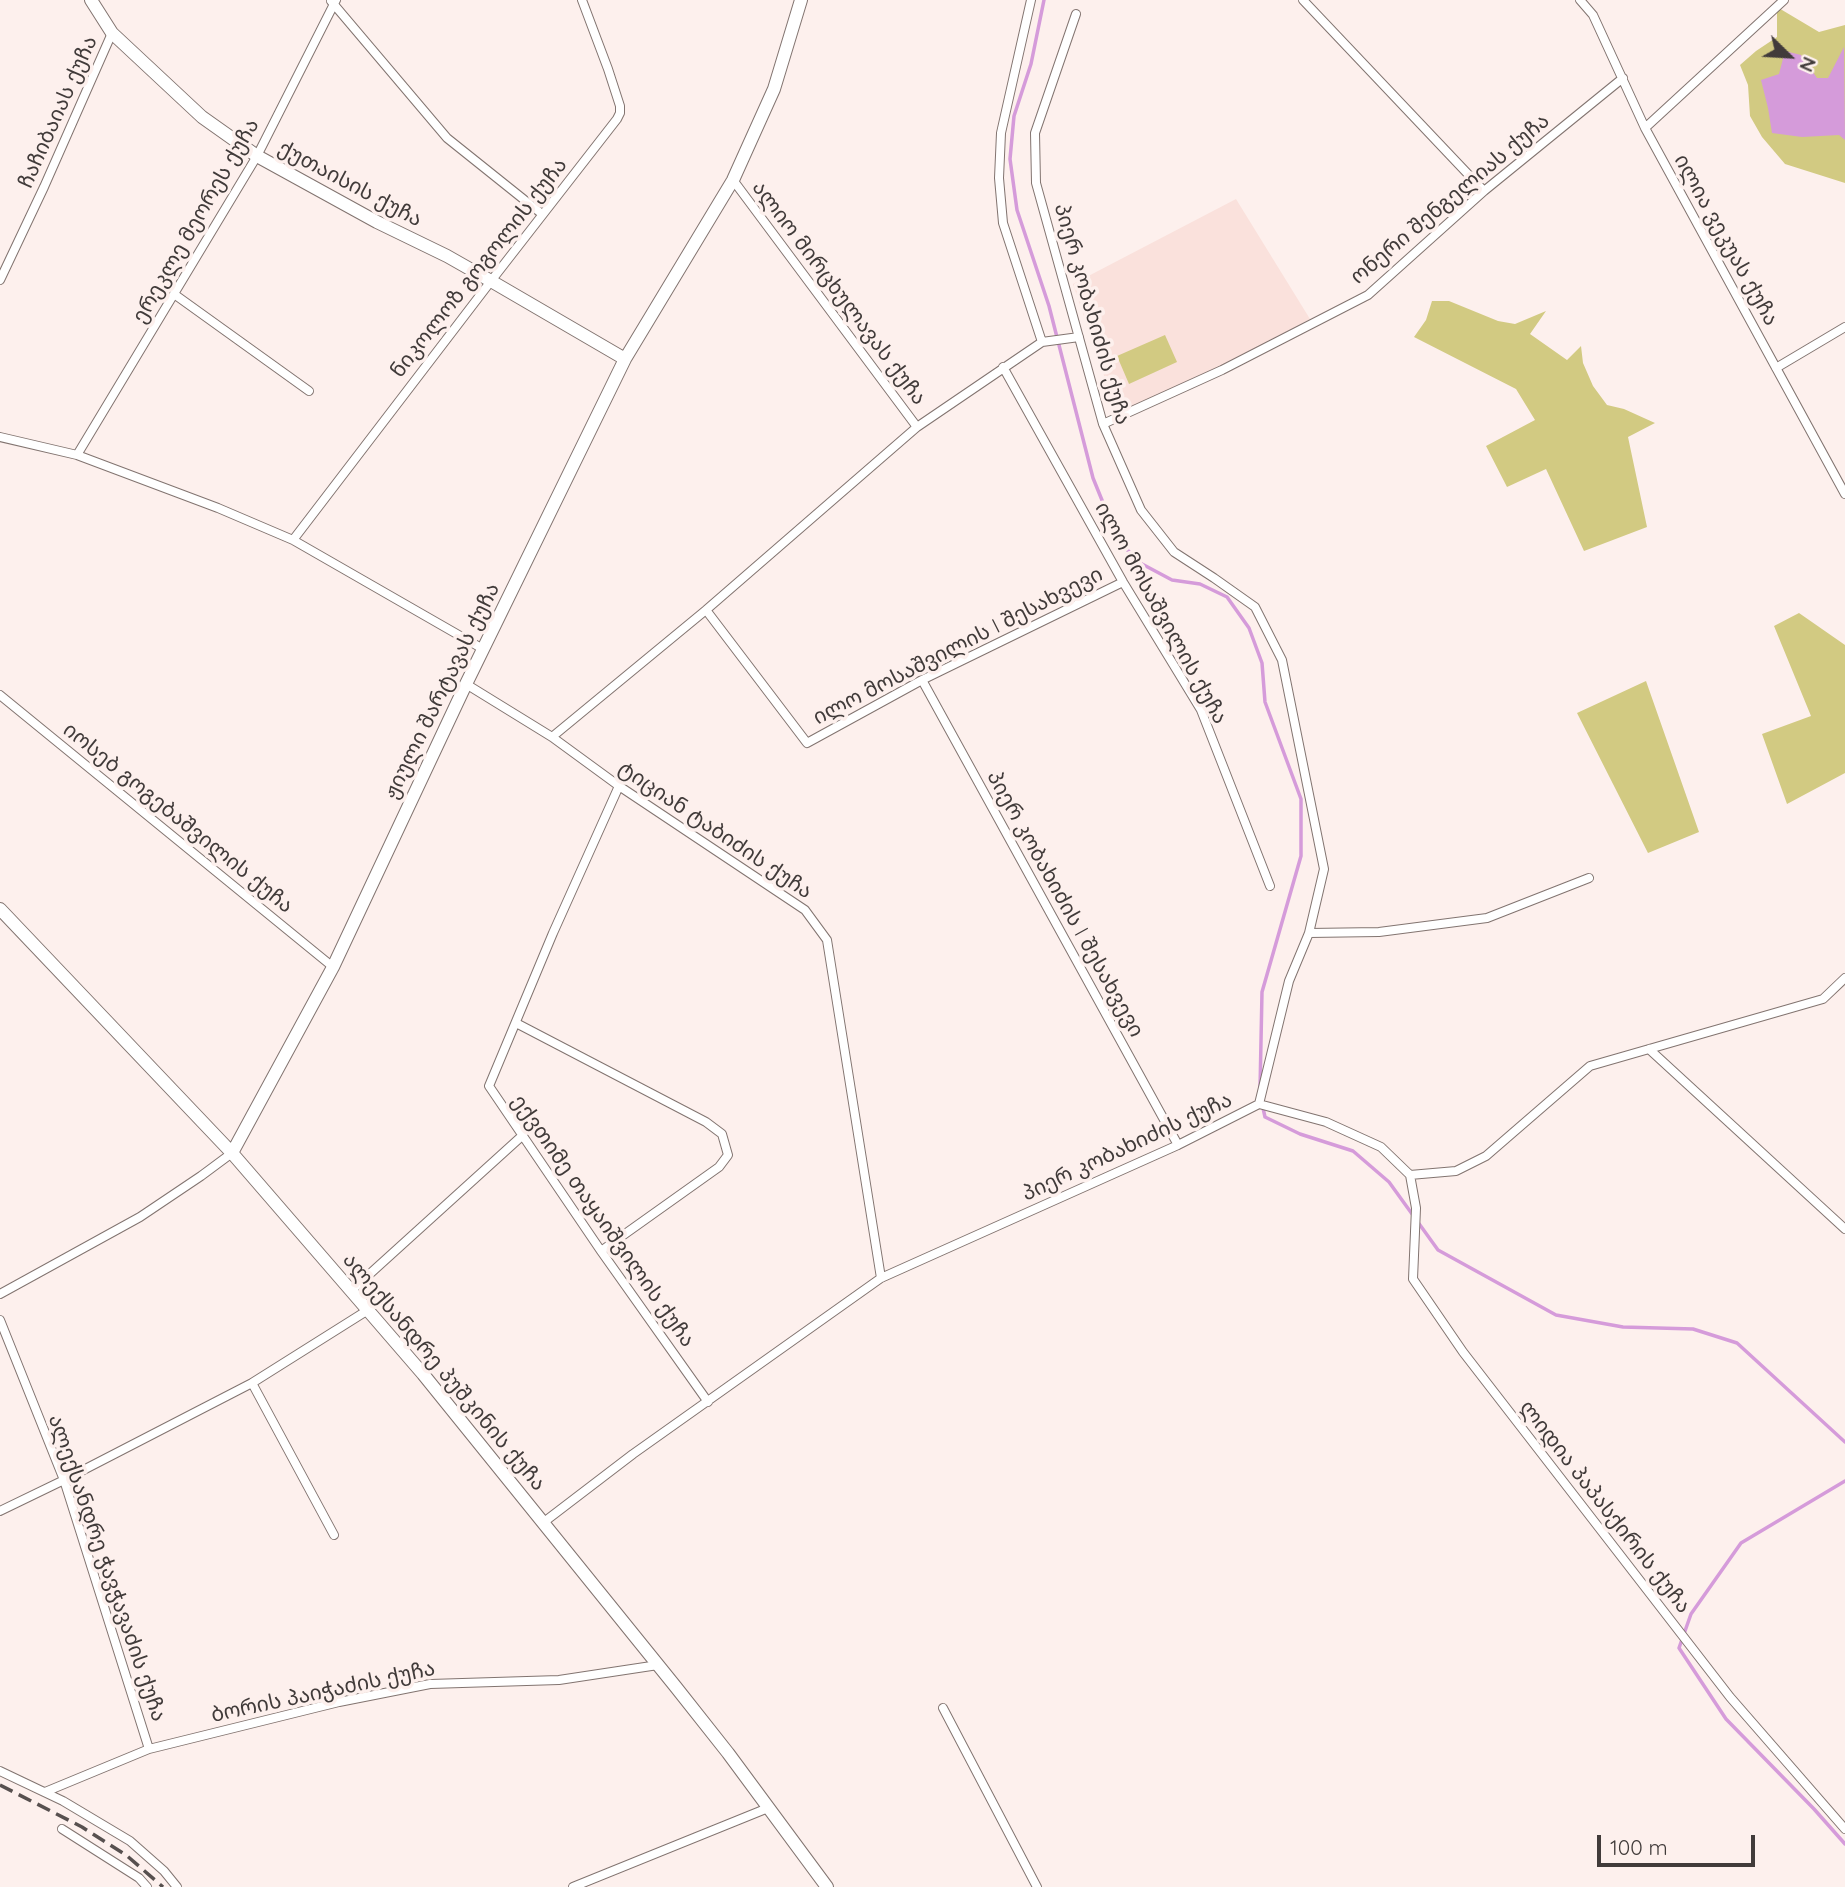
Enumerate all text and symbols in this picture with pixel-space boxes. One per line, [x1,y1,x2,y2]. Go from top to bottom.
north arrow [1754,21,1824,91]
street label: ჩაჩიბაიას ქუჩა [13,32,103,192]
text: N [1794,53,1822,76]
street label: ონერი შენგელიას ქუჩა [1345,108,1555,290]
street label: ერეკლე მეორეს ქუჩა [127,114,265,328]
street label: ქუთაისის ქუჩა [274,135,426,233]
street label: ილია ვეკუას ქუჩა [1668,150,1784,330]
street label: ნიკოლოზ გოგოლის ქუჩა [385,153,573,383]
street label: ალიო მირცხულავას ქუჩა [746,176,932,410]
street label: პიერ კობახიძის ქუჩა [1048,201,1136,427]
street label: ილო მოსაშვილის ქუჩა [1089,498,1233,728]
street label: ილო მოსაშვილის I შესახვევი [809,562,1107,730]
street label: ჟიული შარტავას ქუჩა [379,579,505,803]
street label: იოსებ გოგებაშვილის ქუჩა [58,717,298,919]
street label: ტიციან ტაბიძის ქუჩა [613,756,817,904]
street label: პიერ კობახიძის I შესახვევი [981,766,1149,1042]
street label: პიერ კობახიძის ქუჩა [1018,1087,1236,1207]
street label: ექვთიმე თაყაიშვილის ქუჩა [506,1090,700,1352]
street label: ალექსანდრე პუშკინის ქუჩა [337,1248,551,1496]
street label: ლიდია პაპასქირის ქუჩა [1514,1396,1696,1618]
street label: ალექსანდრე ჭავჭავაძის ქუჩა [43,1411,171,1725]
street label: ბორის პაიჭაძის ქუჩა [209,1656,437,1728]
scale bar [1600,1820,1758,1864]
text: 100 m [1610,1834,1668,1860]

